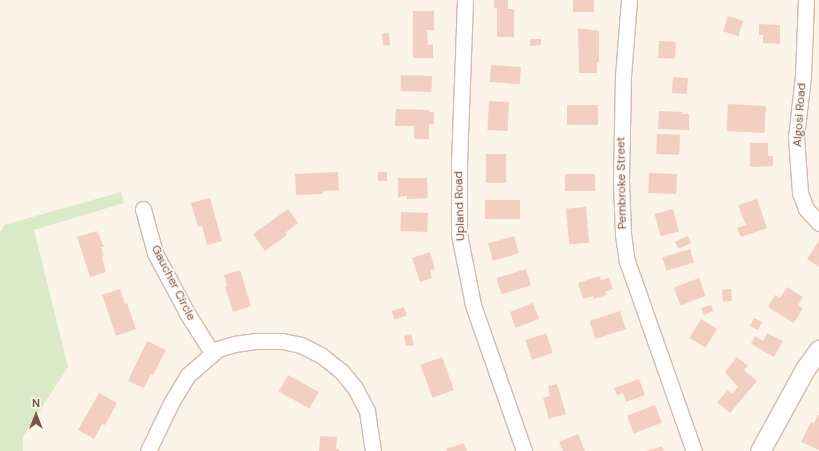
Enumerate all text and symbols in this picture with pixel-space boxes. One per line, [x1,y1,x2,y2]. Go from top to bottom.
street label: Algosi Road [791,82,809,148]
street label: Pembroke Street [614,137,630,229]
street label: Upland Road [452,171,468,241]
street label: Gaucher Circle [148,243,198,323]
north arrow [16,395,56,435]
text: N [32,396,40,410]

